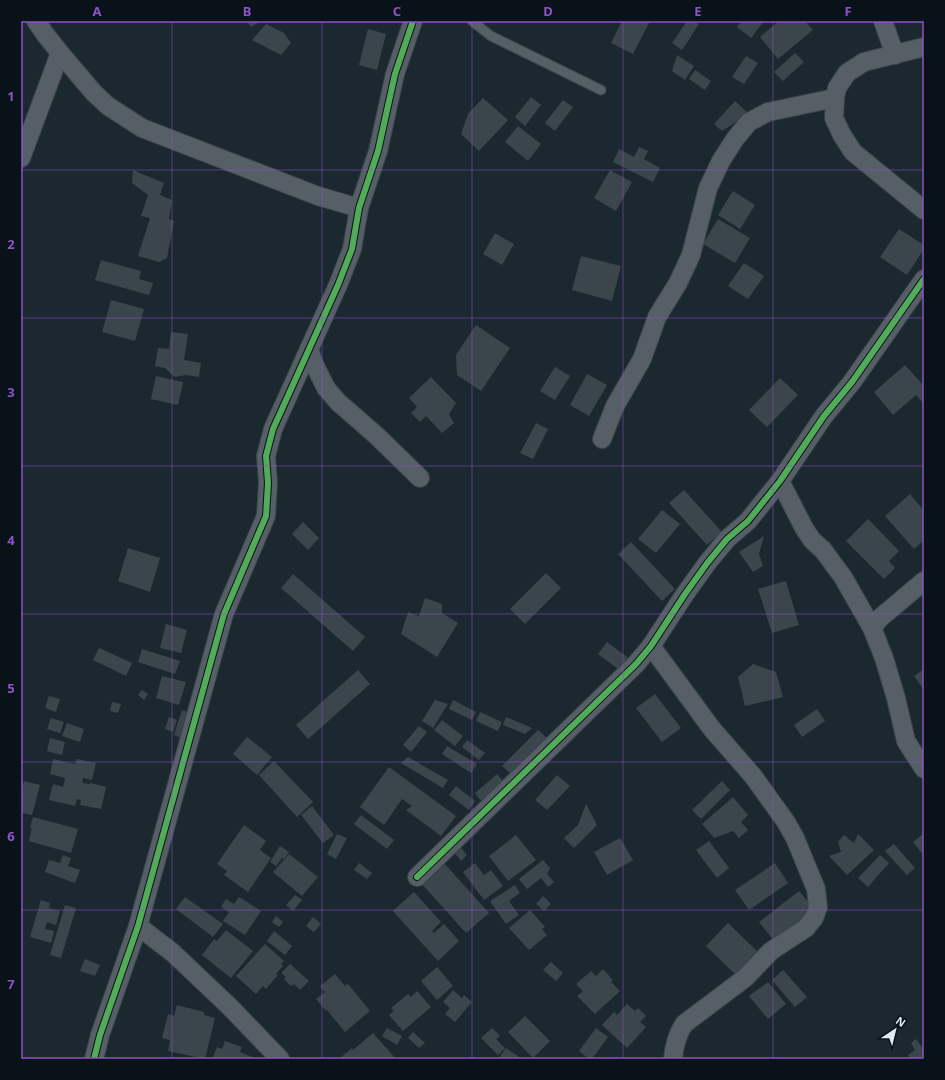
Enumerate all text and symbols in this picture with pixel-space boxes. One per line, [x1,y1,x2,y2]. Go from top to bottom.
text: A [93,2,102,20]
text: B [243,2,251,20]
text: C [393,2,401,20]
text: D [543,2,553,20]
text: E [694,2,702,20]
text: F [844,2,852,20]
text: 1 [7,87,15,105]
text: 2 [7,235,15,253]
text: 3 [7,383,15,401]
text: 4 [7,531,15,549]
text: 5 [7,679,15,697]
text: 6 [7,827,15,845]
text: 7 [7,975,15,993]
north arrow [875,1010,915,1050]
text: N [893,1013,909,1030]

